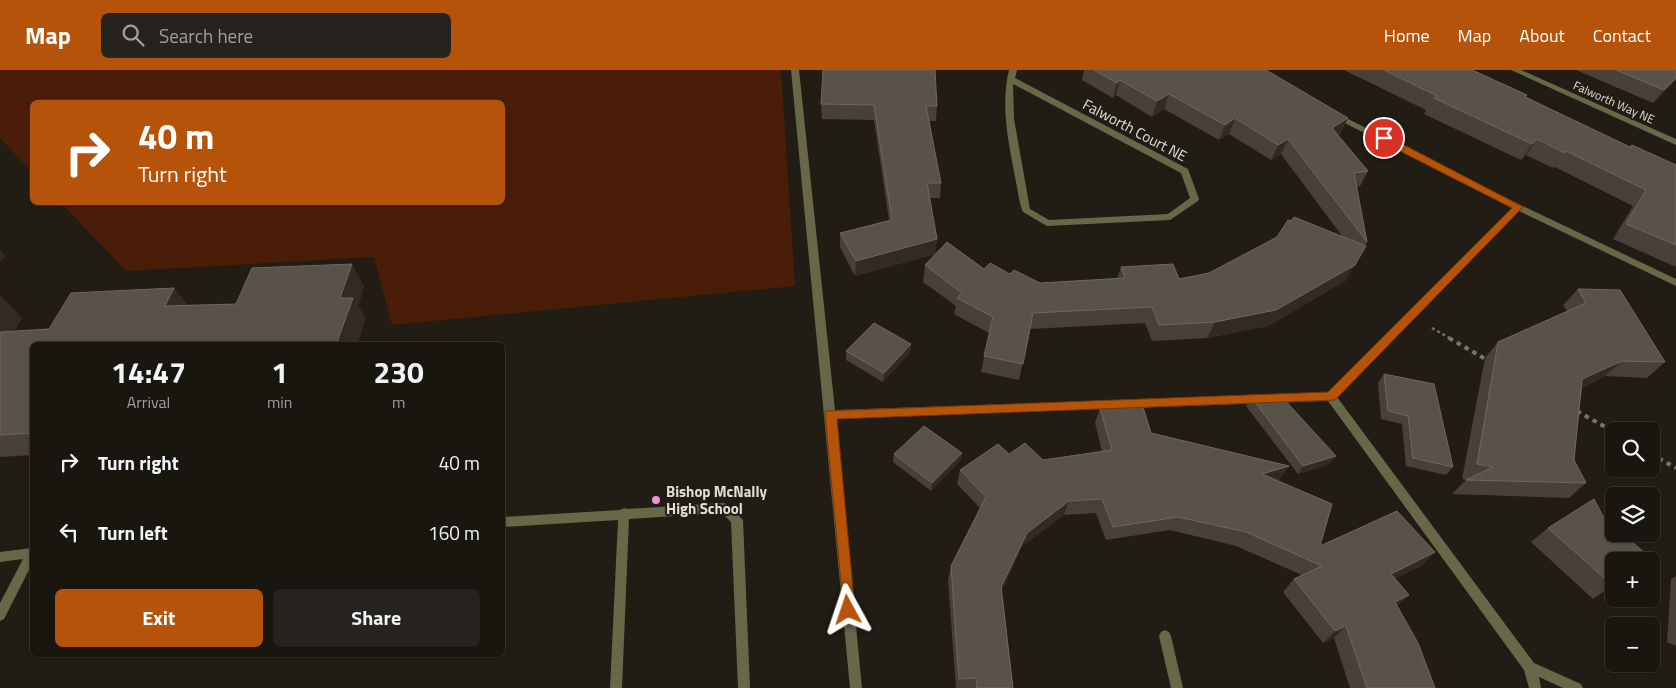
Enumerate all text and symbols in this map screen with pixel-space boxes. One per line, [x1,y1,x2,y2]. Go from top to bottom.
search box [101,13,451,58]
text: Map [25,17,71,53]
icon: search [119,21,147,49]
text: Search here [159,21,253,50]
text: Home [1384,22,1430,49]
text: Map [1458,22,1491,49]
text: About [1519,22,1565,49]
text: Contact [1593,22,1651,49]
street label: Falworth Way NE [1570,76,1658,129]
street label: Falworth Court NE [1079,93,1191,167]
text: 40 m [138,109,214,163]
pin [1363,117,1405,159]
icon: right [55,120,120,185]
icon: arrive [1370,124,1398,152]
text: Turn right [138,157,227,191]
text: 14:47 [111,349,186,395]
text: 1 [271,349,288,395]
text: 230 [374,349,424,395]
text: Arrival [127,390,170,414]
text: min [267,390,292,414]
text: m [392,390,405,414]
map controls [1605,422,1660,672]
button: search [1605,422,1660,477]
icon: right [55,448,83,476]
text: Turn right [98,448,179,477]
text: 40 m [439,448,480,477]
place label: Bishop McNally High School [666,480,767,520]
button: layers [1605,487,1660,542]
marker: Bishop McNally High School [650,494,662,506]
icon: left [55,518,83,546]
text: Turn left [98,518,168,547]
text: 160 m [428,518,480,547]
button: + [1605,552,1660,607]
position arrow [821,583,873,635]
button: Exit [55,589,263,647]
button: Share [273,589,480,647]
button: − [1605,617,1660,672]

